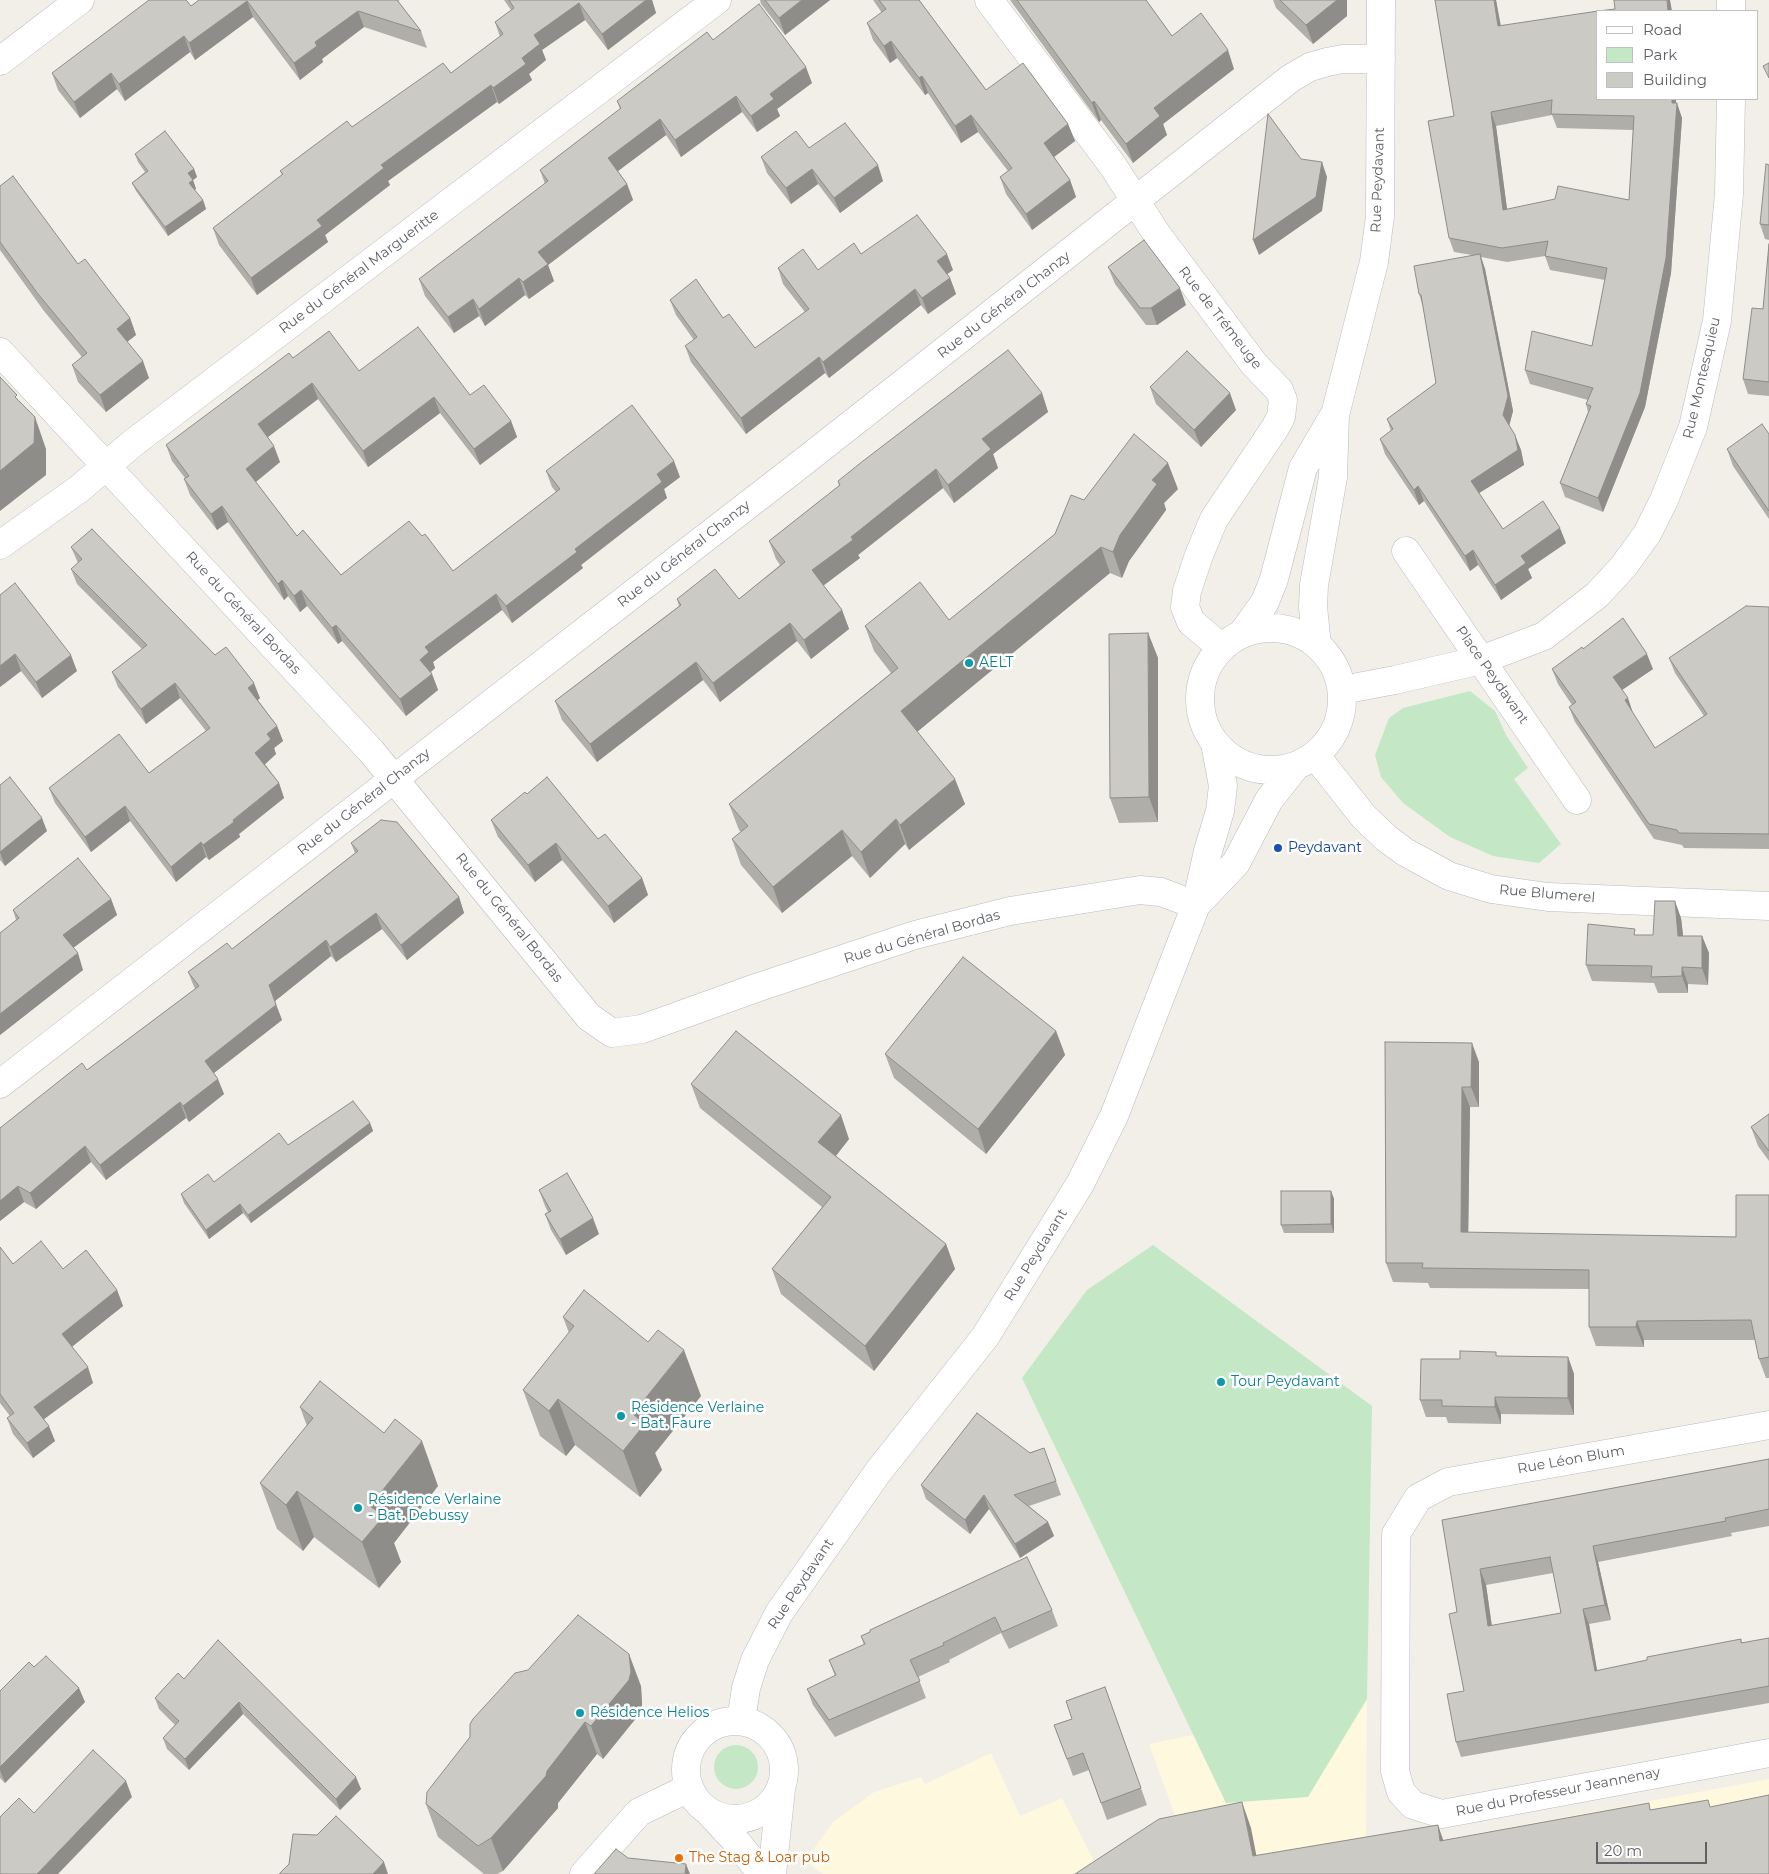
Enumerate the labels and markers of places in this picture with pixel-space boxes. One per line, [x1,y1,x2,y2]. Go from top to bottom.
place label: AELT [979,655,1014,671]
marker: AELT [963,657,975,669]
place label: Peydavant [1288,840,1362,856]
marker: Peydavant [1272,842,1284,854]
place label: Tour Peydavant [1231,1374,1340,1390]
marker: Tour Peydavant [1215,1376,1227,1388]
place label: Résidence Verlaine - Bat. Faure [631,1400,764,1432]
marker: Résidence Verlaine - Bat. Faure [615,1410,627,1422]
place label: Résidence Verlaine - Bat. Debussy [368,1492,501,1524]
marker: Résidence Verlaine - Bat. Debussy [352,1502,364,1514]
place label: Résidence Helios [590,1705,709,1721]
marker: Résidence Helios [574,1707,586,1719]
place label: The Stag & Loar pub [689,1850,830,1866]
marker: The Stag & Loar pub [673,1852,685,1864]

